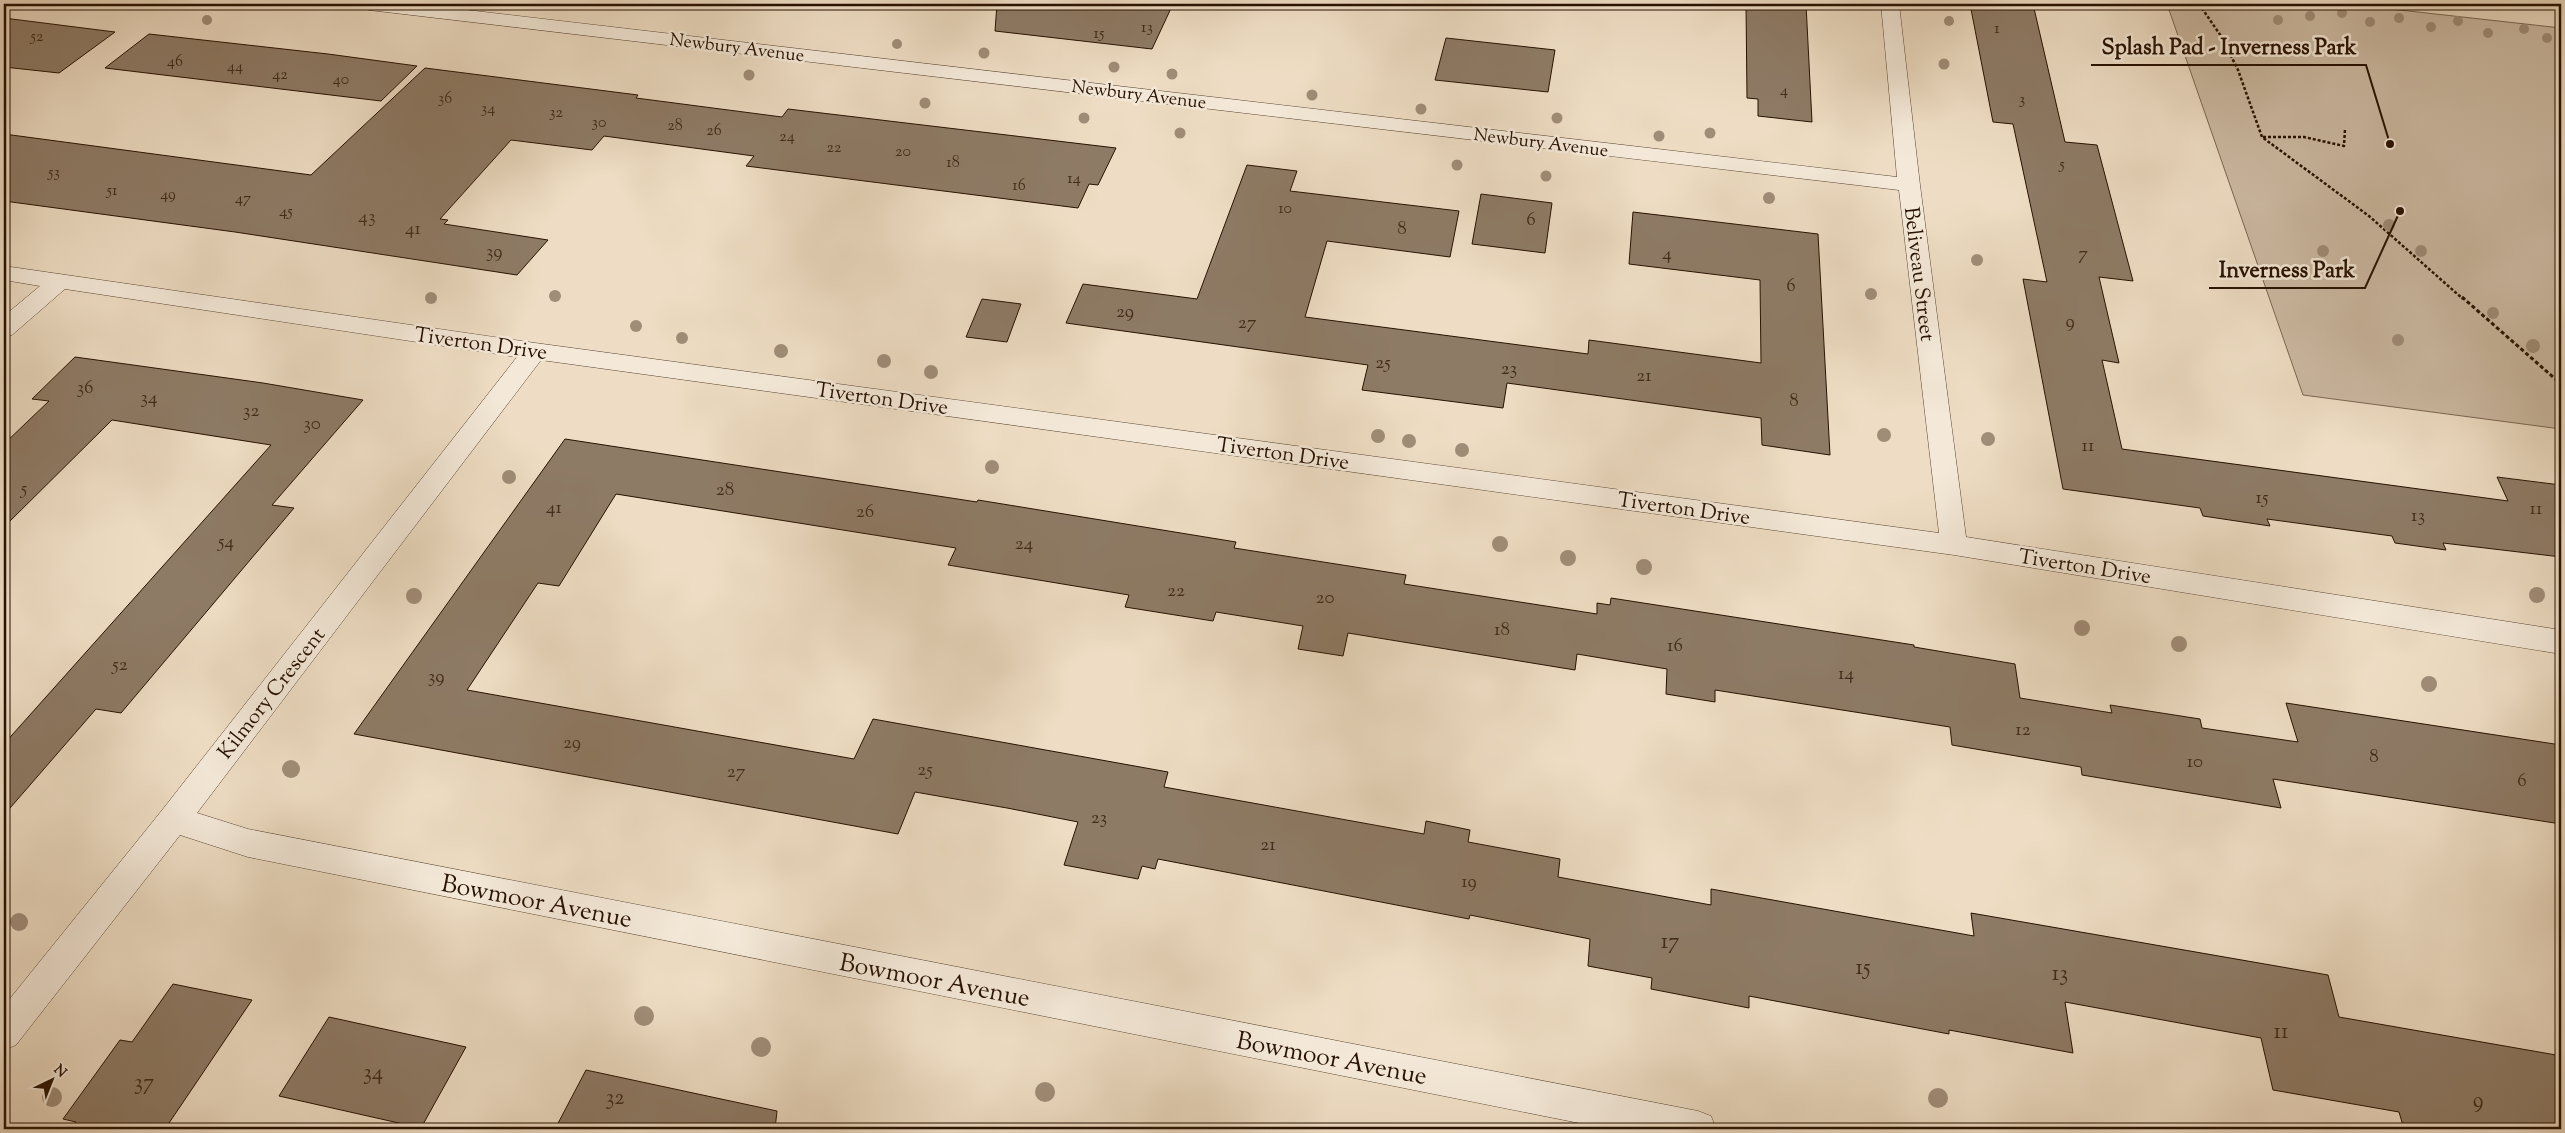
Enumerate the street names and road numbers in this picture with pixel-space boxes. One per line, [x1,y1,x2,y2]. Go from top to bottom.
street label: Newbury Avenue [668,28,806,70]
street label: Newbury Avenue [1070,75,1208,117]
street label: Newbury Avenue [1472,123,1610,165]
street label: Beliveau Street [1895,205,1941,343]
street label: Tiverton Drive [412,321,549,369]
street label: Tiverton Drive [813,376,950,424]
street label: Tiverton Drive [1214,431,1351,479]
street label: Tiverton Drive [1615,486,1752,534]
street label: Tiverton Drive [2016,543,2153,593]
street label: Kilmory Crescent [212,622,334,766]
street label: Bowmoor Avenue [438,867,635,939]
street label: Bowmoor Avenue [836,946,1033,1018]
street label: Bowmoor Avenue [1233,1024,1430,1096]

